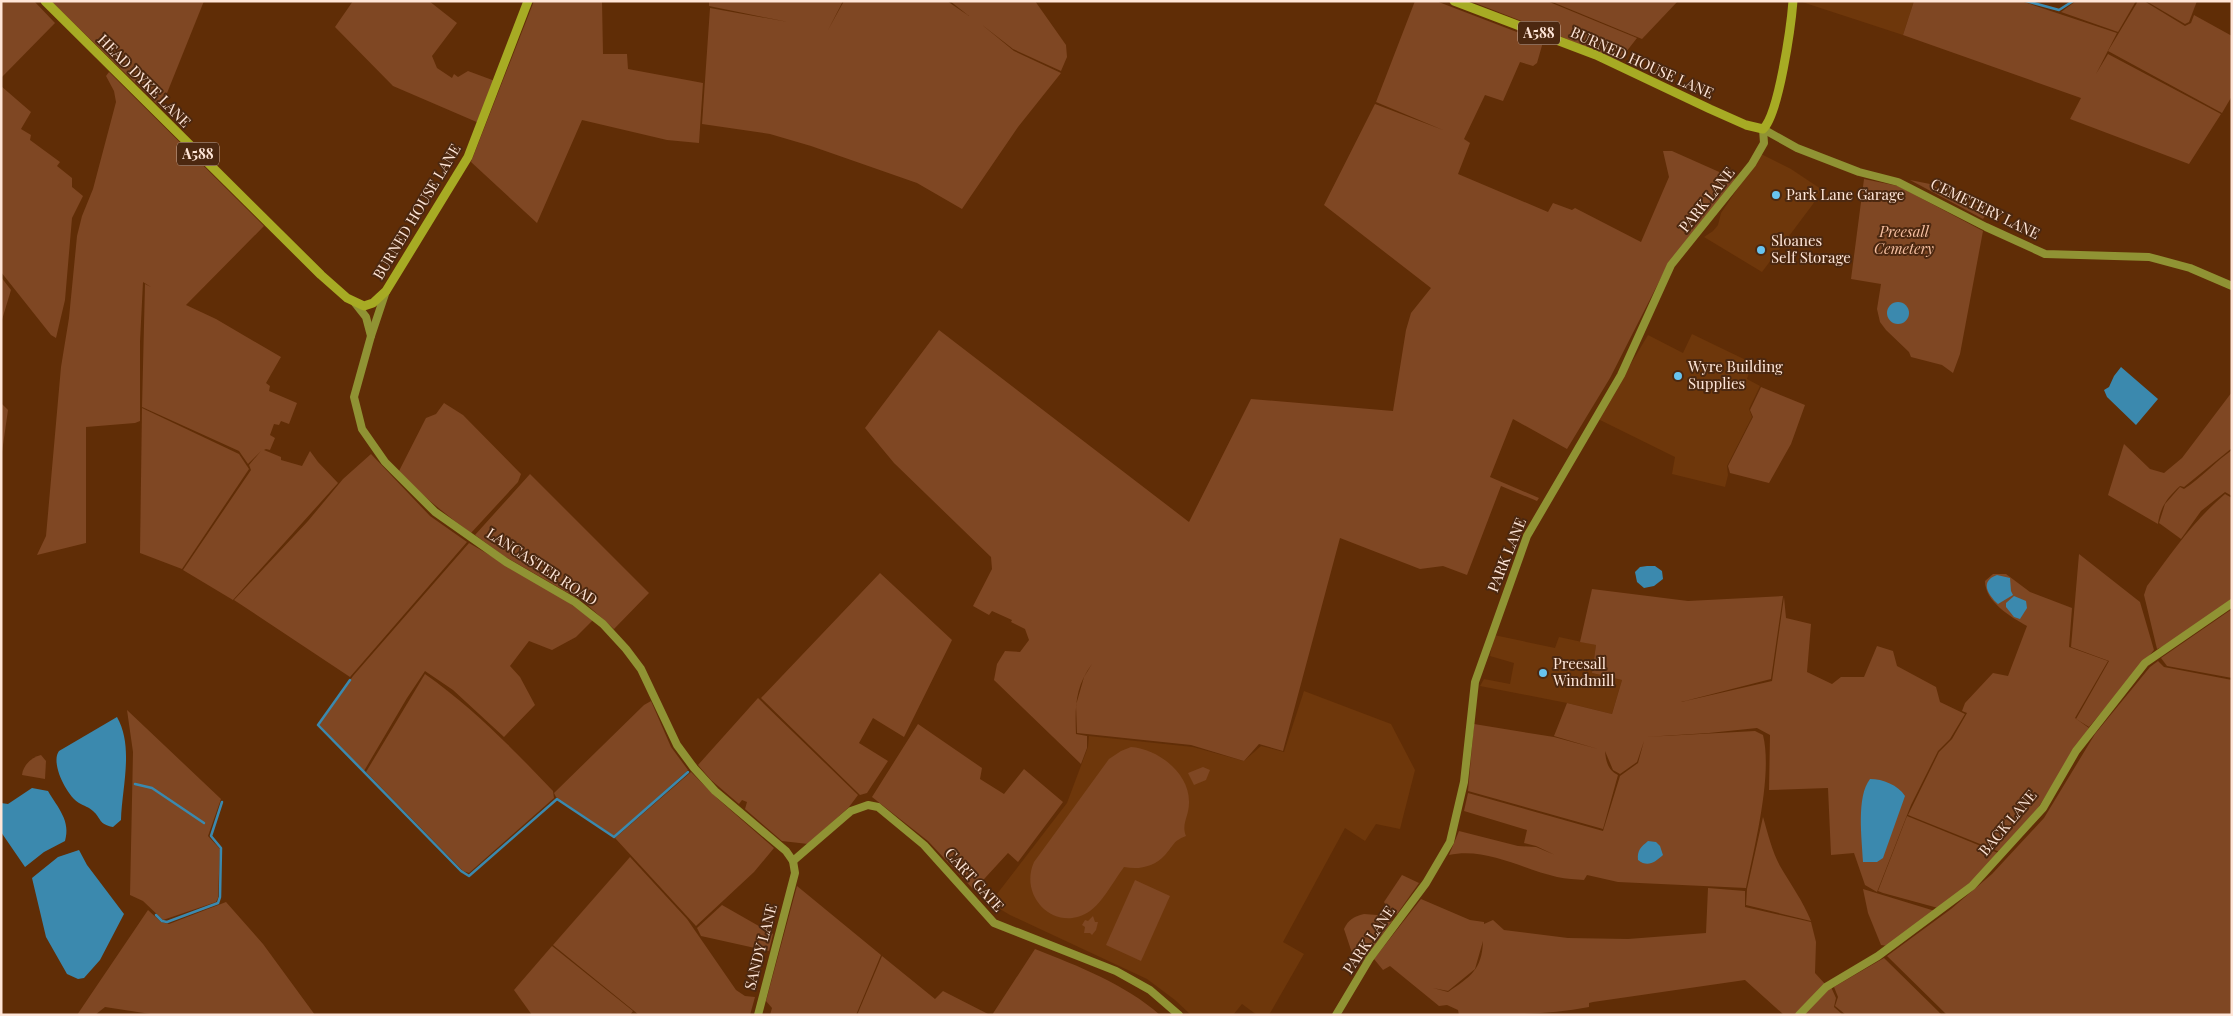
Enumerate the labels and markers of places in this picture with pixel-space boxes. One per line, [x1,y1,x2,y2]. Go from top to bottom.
place label: Park Lane Garage [1786,184,1904,204]
marker: Park Lane Garage [1770,189,1782,201]
place label: Sloanes Self Storage [1771,230,1851,267]
marker: Sloanes Self Storage [1755,244,1767,256]
place label: Wyre Building Supplies [1687,356,1783,393]
marker: Wyre Building Supplies [1672,370,1684,382]
place label: Preesall Windmill [1552,653,1615,690]
marker: Preesall Windmill [1537,667,1549,679]

